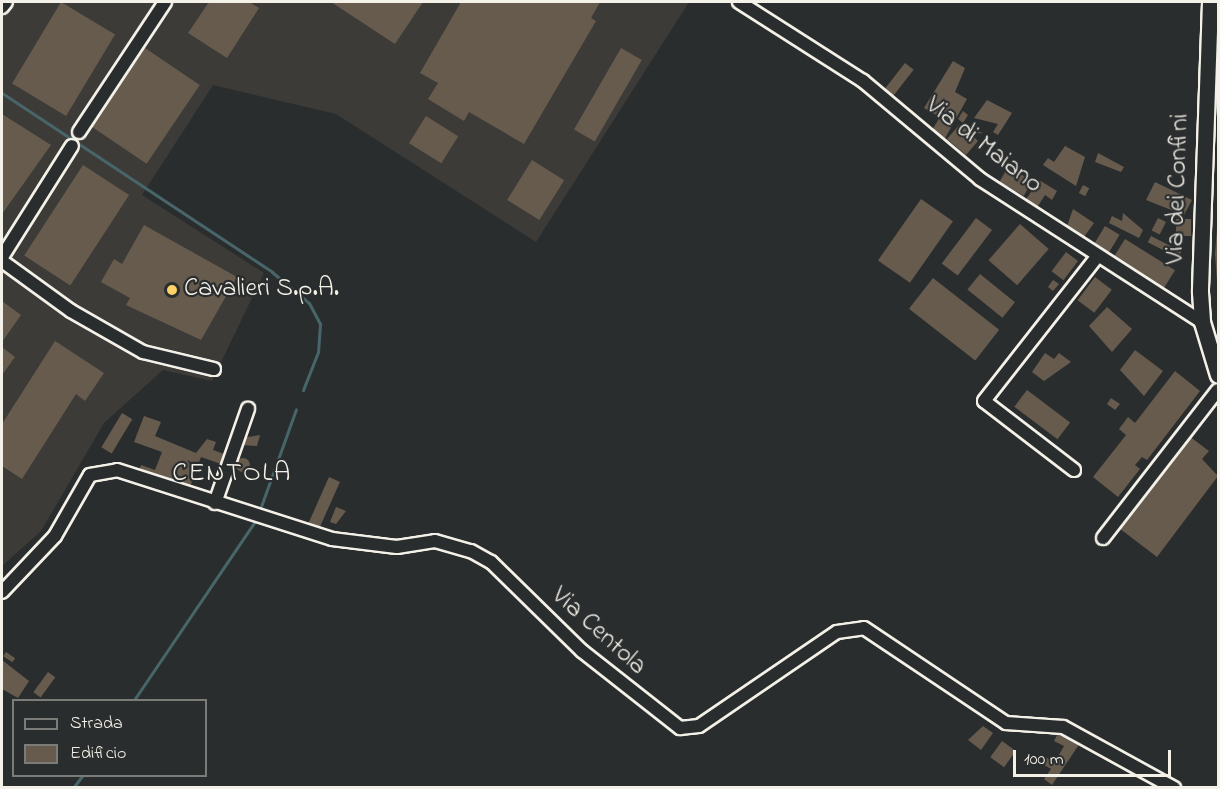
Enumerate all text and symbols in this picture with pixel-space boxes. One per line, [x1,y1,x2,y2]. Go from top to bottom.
street label: Via di Maiano [918,91,1048,201]
street label: Via dei Confini [1161,113,1197,265]
place label: Cavalieri S.p.A. [184,274,339,306]
marker: Cavalieri S.p.A. [165,283,179,297]
district label: CENTOLA [172,458,292,490]
street label: Via Centola [544,581,652,683]
legend [12,699,207,777]
text: Strada [70,711,123,737]
scale bar [1016,738,1174,776]
text: Edificio [70,741,126,767]
text: 100 m [1024,747,1064,773]

